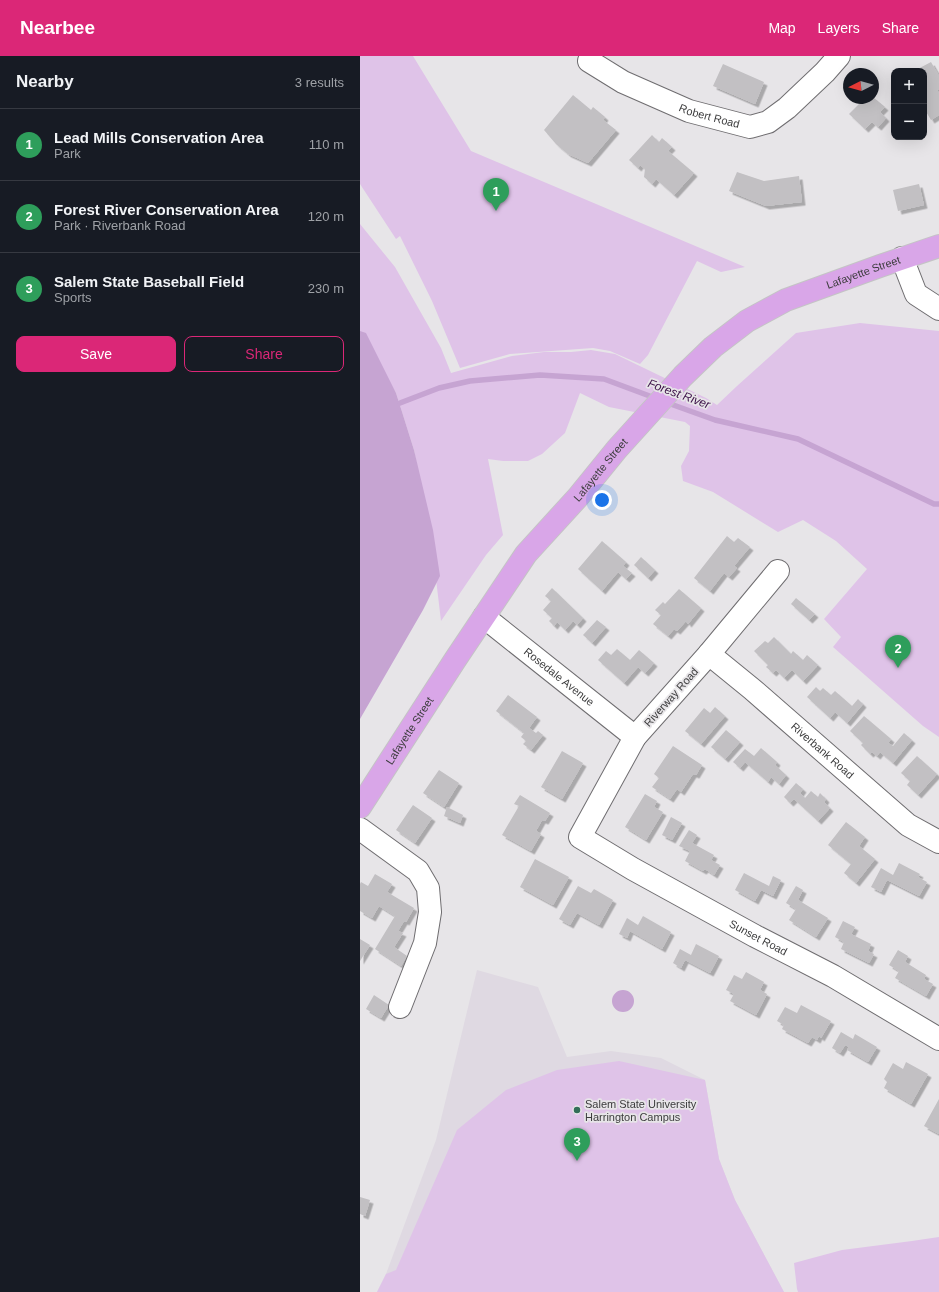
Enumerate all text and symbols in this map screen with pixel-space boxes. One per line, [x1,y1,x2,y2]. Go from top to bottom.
text: Nearbee [20,17,95,38]
text: Map [768,20,796,36]
text: Layers [818,20,860,36]
text: Share [882,20,919,36]
north arrow [843,68,879,104]
map controls [891,68,927,140]
button: + [891,68,927,104]
text: Nearby [16,72,74,91]
text: 3 results [295,75,344,90]
street label: Robert Road [677,101,741,130]
button: − [891,104,927,140]
text: Lead Mills Conservation Area [54,129,264,146]
text: 1 [25,137,33,152]
text: 110 m [309,137,344,152]
text: Park [54,146,81,161]
pin: 1 [483,178,509,211]
text: Forest River Conservation Area [54,201,279,218]
text: 2 [25,209,33,224]
text: 120 m [308,209,344,224]
text: Park · Riverbank Road [54,218,186,233]
street label: Lafayette Street [825,254,902,291]
text: Salem State Baseball Field [54,273,244,290]
text: 3 [25,281,33,296]
text: 230 m [308,281,344,296]
text: Sports [54,290,92,305]
button: Save [16,336,176,372]
button: Share [184,336,344,372]
water label: Forest River [646,376,713,412]
street label: Lafayette Street [571,436,630,504]
your location [592,490,612,510]
pin: 2 [885,635,911,668]
street label: Rosedale Avenue [522,645,597,708]
street label: Riverway Road [642,665,700,729]
street label: Lafayette Street [383,695,436,766]
street label: Riverbank Road [789,720,856,781]
street label: Sunset Road [727,917,789,958]
place label: Salem State University Harrington Campus [585,1098,697,1123]
marker: Salem State University Harrington Campus [572,1105,582,1115]
pin: 3 [564,1128,590,1161]

